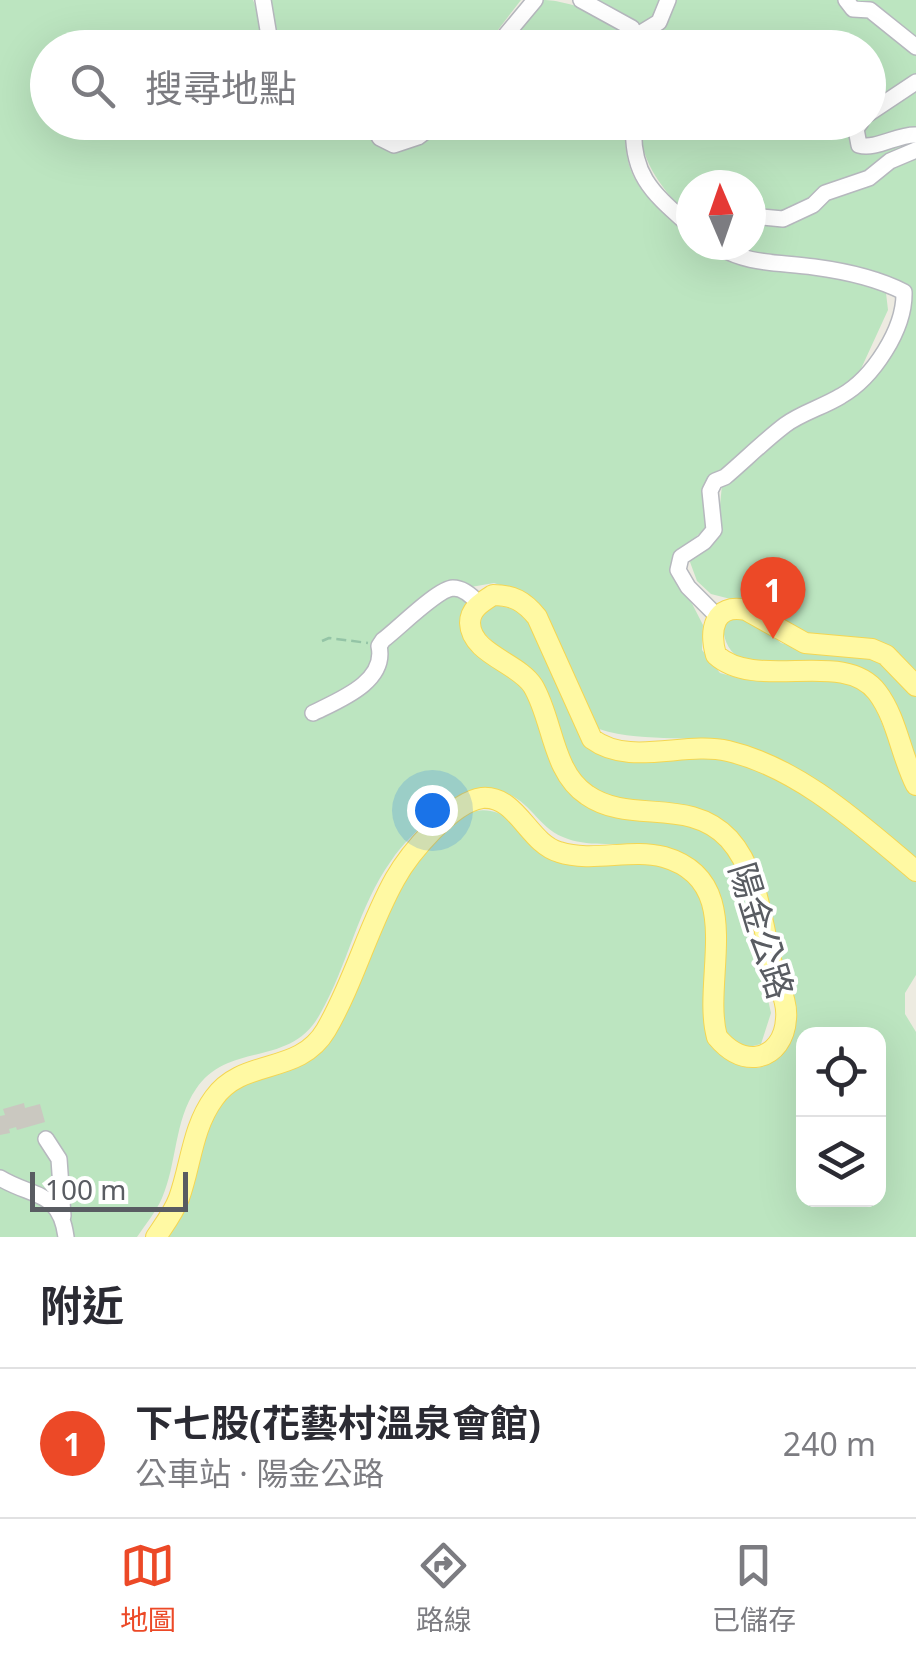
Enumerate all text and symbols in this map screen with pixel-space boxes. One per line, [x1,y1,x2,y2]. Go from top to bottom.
search box [30,30,886,140]
icon: search [65,58,120,113]
text: 搜尋地點 [145,61,297,113]
north arrow [676,170,766,260]
pin: 1 [740,556,806,639]
your location [407,785,458,836]
street label: 陽金公路 [719,857,805,1004]
map controls [796,1027,886,1207]
button: locate [796,1027,886,1117]
button: layers [796,1117,886,1207]
scale bar [30,1167,188,1212]
text: 100 m [45,1170,127,1208]
text: 附近 [40,1276,124,1333]
text: 下七股(花藝村溫泉會館) [135,1396,541,1448]
text: 1 [63,1422,82,1465]
text: 240 m [783,1422,876,1465]
text: 公車站 · 陽金公路 [135,1451,384,1494]
tab: 地圖 [120,1538,176,1638]
tab: 路線 [416,1538,472,1638]
tab: 已儲存 [712,1538,796,1638]

